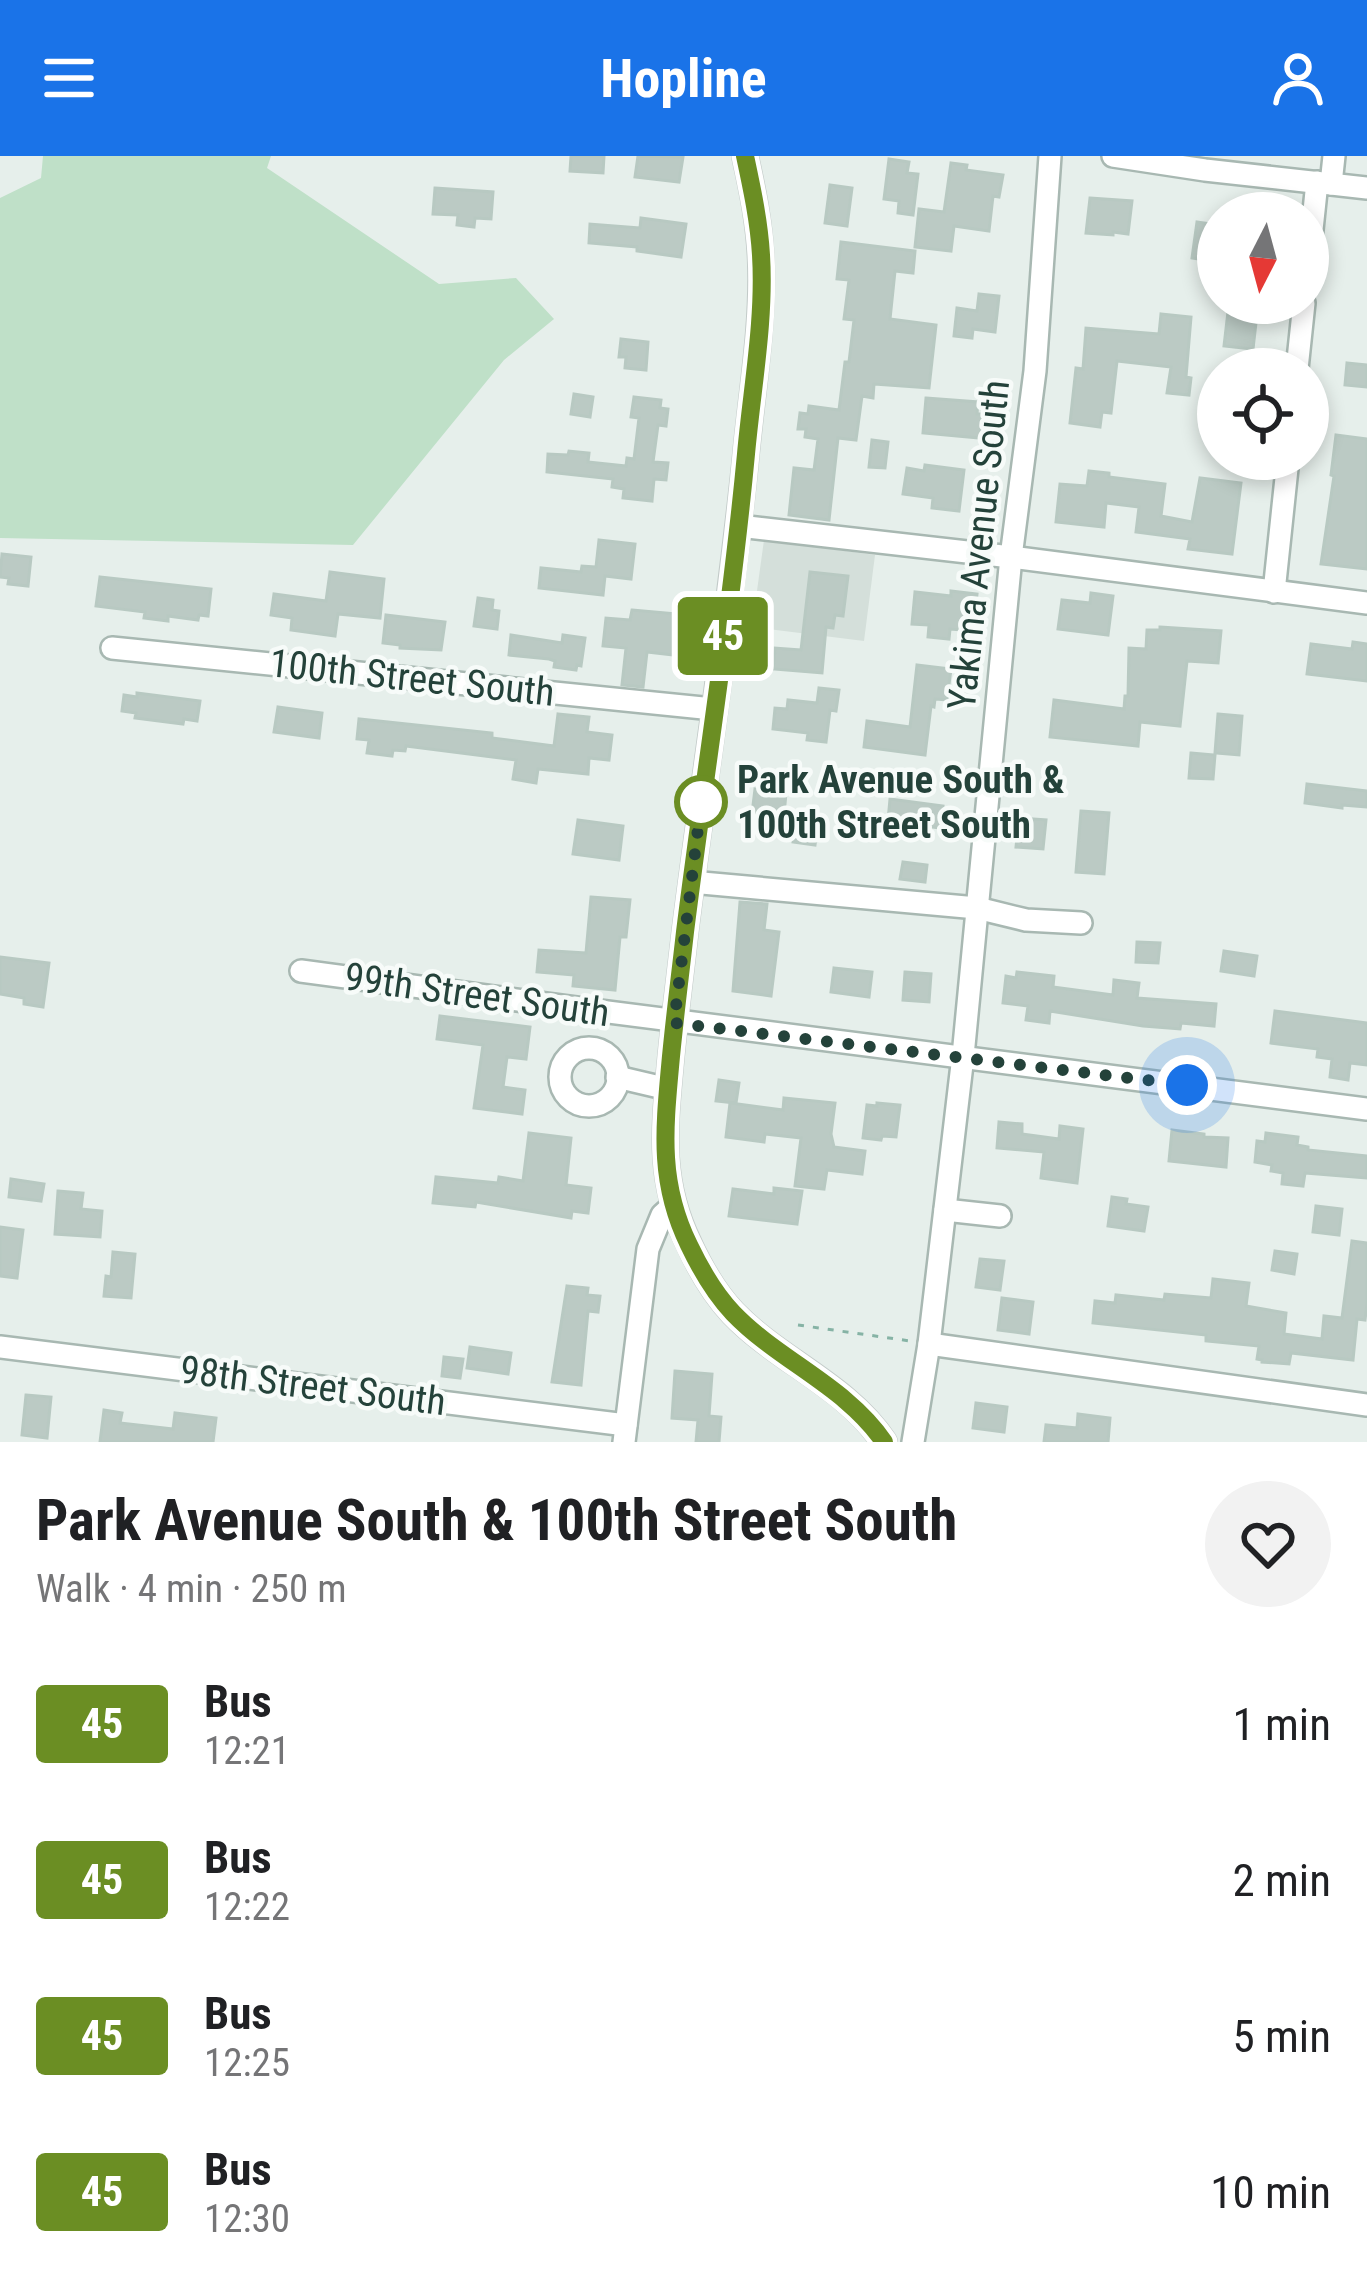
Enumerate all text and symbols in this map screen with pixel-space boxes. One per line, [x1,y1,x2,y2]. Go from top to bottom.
icon: menu [36,45,102,111]
icon: person [1265,45,1331,111]
text: Hopline [600,47,767,110]
north arrow [1197,192,1329,324]
map controls [1197,192,1329,480]
button: locate [1197,348,1329,480]
street label: Yakima Avenue South [939,378,1019,712]
line badge: 45 [669,597,777,675]
text: 45 [702,611,744,660]
street label: 100th Street South [267,640,557,716]
place label: Park Avenue South & 100th Street South [737,757,1064,848]
marker: Park Avenue South & 100th Street South [676,777,726,827]
street label: 99th Street South [341,954,613,1036]
your location [1157,1055,1217,1115]
street label: 98th Street South [178,1347,448,1425]
button: heart [1205,1481,1331,1607]
text: Park Avenue South & 100th Street South [36,1487,957,1554]
text: Walk · 4 min · 250 m [36,1566,347,1612]
text: Bus [204,1675,272,1728]
text: 1 min [1232,1698,1331,1751]
text: 45 [81,1699,123,1748]
text: 12:21 [204,1728,290,1774]
text: Bus [204,1831,272,1884]
text: 2 min [1232,1854,1331,1907]
text: 45 [81,1855,123,1904]
text: 12:22 [204,1884,290,1930]
text: Bus [204,1987,272,2040]
text: 5 min [1232,2010,1331,2063]
text: 45 [81,2011,123,2060]
text: 12:25 [204,2040,290,2086]
text: Bus [204,2143,272,2196]
text: 10 min [1210,2166,1331,2219]
text: 45 [81,2167,123,2216]
text: 12:30 [204,2196,290,2242]

